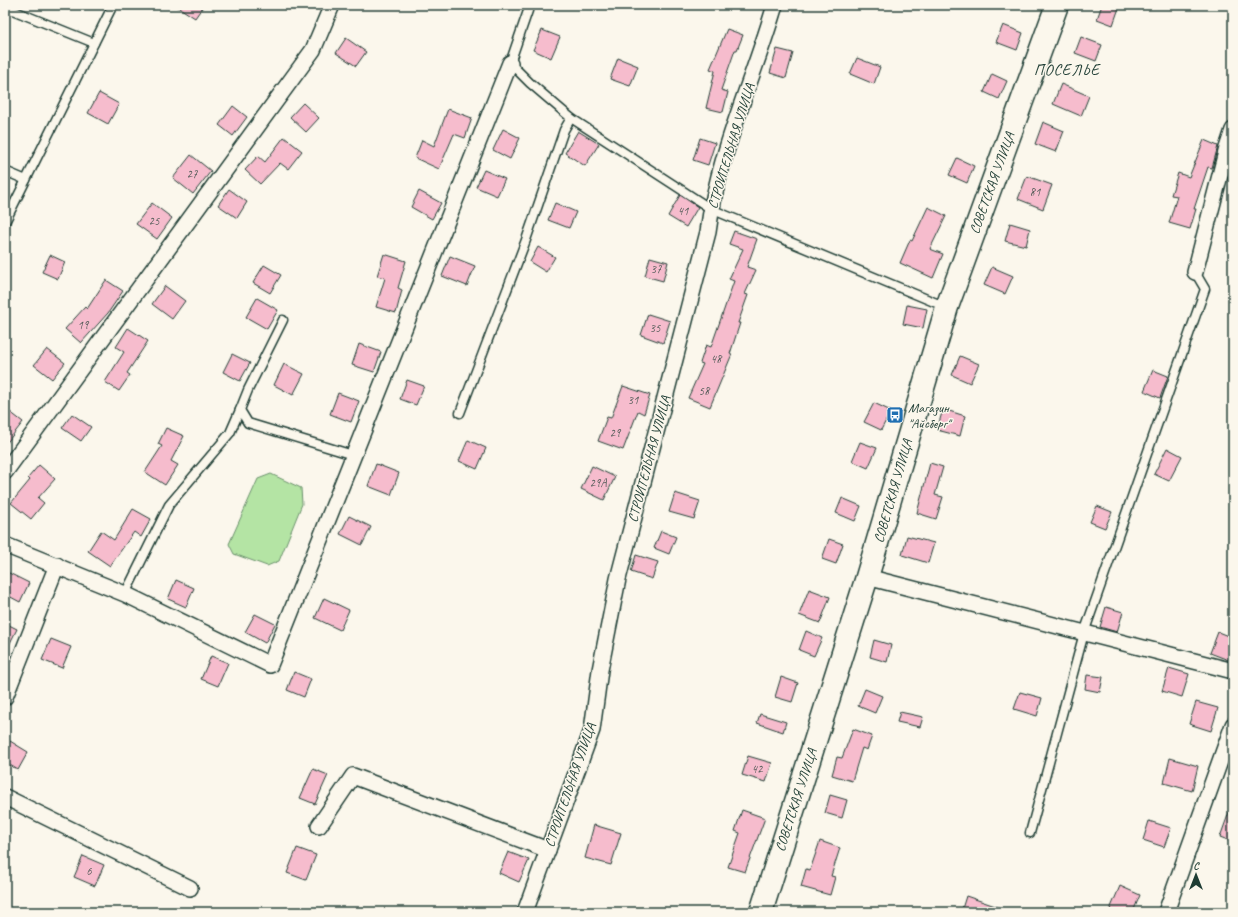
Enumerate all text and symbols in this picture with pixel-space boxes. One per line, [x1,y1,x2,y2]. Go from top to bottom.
district label: ПОСЕЛЬЕ [1034,60,1101,80]
street label: СТРОИТЕЛЬНАЯ УЛИЦА [704,80,758,211]
street label: СОВЕТСКАЯ УЛИЦА [966,129,1019,236]
house number: 27 [187,166,198,182]
house number: 81 [1030,184,1041,200]
house number: 41 [678,203,689,219]
house number: 25 [149,213,160,229]
house number: 37 [651,261,662,277]
house number: 19 [78,317,90,333]
house number: 35 [650,320,661,336]
house number: 48 [711,351,723,367]
house number: 58 [699,383,711,399]
house number: 31 [628,392,639,408]
street label: СТРОИТЕЛЬНАЯ УЛИЦА [624,393,674,524]
place label: Магазин "Айсберг" [908,399,953,432]
bus stop icon: Магазин "Айсберг" [885,405,905,425]
house number: 29 [610,425,622,441]
street label: СОВЕТСКАЯ УЛИЦА [870,436,916,545]
house number: 29А [590,475,607,491]
street label: СТРОИТЕЛЬНАЯ УЛИЦА [541,720,600,849]
street label: СОВЕТСКАЯ УЛИЦА [771,746,821,853]
house number: 42 [752,761,764,777]
north arrow [1176,855,1216,895]
text: С [1193,858,1200,872]
house number: 6 [86,863,92,879]

